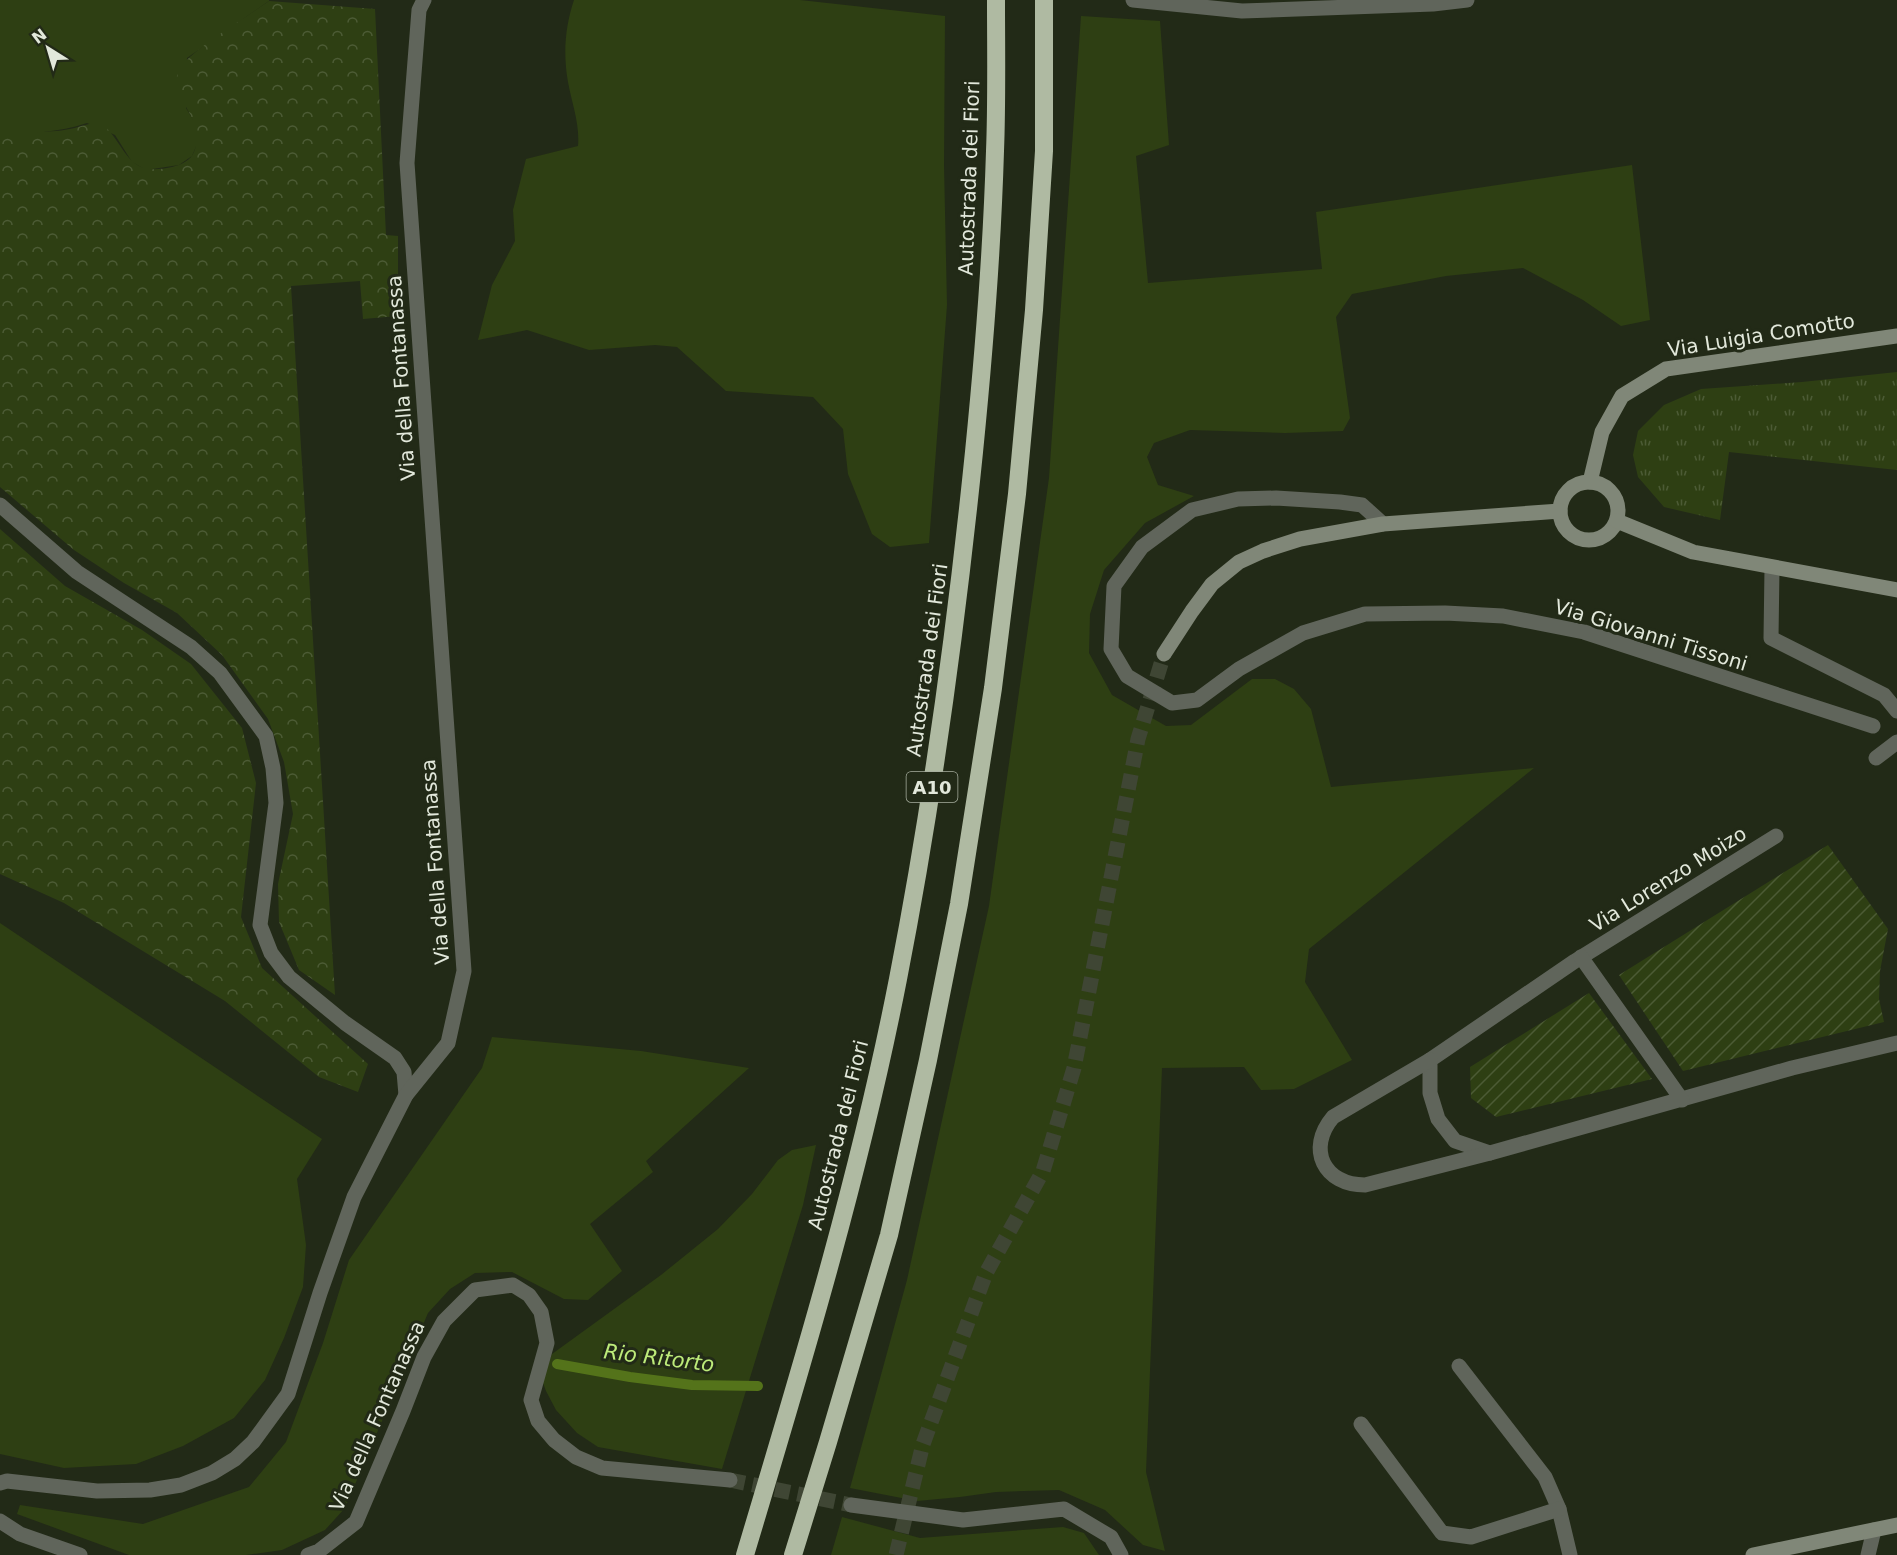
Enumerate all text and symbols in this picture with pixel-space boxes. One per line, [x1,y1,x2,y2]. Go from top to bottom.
north arrow [18,18,78,78]
text: N [28,25,50,48]
street label: Autostrada dei Fiori [954,80,984,276]
street label: Via della Fontanassa [382,274,420,482]
street label: Via Luigia Comotto [1666,308,1856,362]
street label: Autostrada dei Fiori [902,562,952,758]
street label: Via Giovanni Tissoni [1552,594,1750,676]
street label: Via della Fontanassa [416,758,454,966]
road number: A10 [906,772,958,802]
street label: Via Lorenzo Moizo [1585,821,1751,937]
street label: Autostrada dei Fiori [803,1037,873,1233]
street label: Via della Fontanassa [324,1317,430,1515]
water label: Rio Ritorto [602,1339,716,1377]

